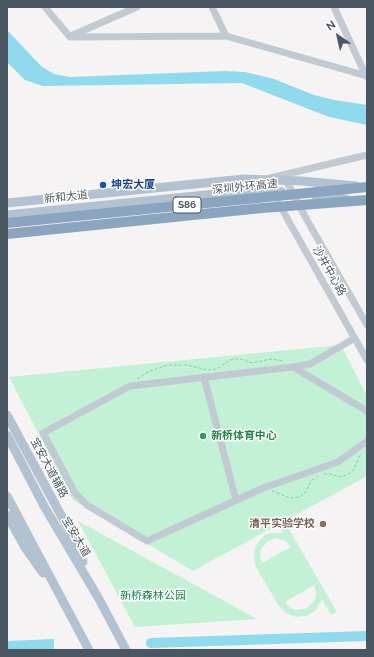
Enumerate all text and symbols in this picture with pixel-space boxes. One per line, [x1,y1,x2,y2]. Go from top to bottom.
north arrow [318,16,358,56]
text: N [324,18,338,33]
street label: 深圳外环高速 [211,177,279,197]
place label: 坤宏大厦 [111,178,155,192]
marker: 坤宏大厦 [98,180,108,190]
street label: 新和大道 [43,188,89,206]
road number: S86 [173,197,201,213]
street label: 沙井中心路 [310,244,348,298]
place label: 新桥体育中心 [211,429,277,443]
marker: 新桥体育中心 [198,431,208,441]
street label: 宝安大道辅路 [28,436,70,500]
street label: 宝安大道 [59,515,93,559]
place label: 清平实验学校 [249,517,315,531]
marker: 清平实验学校 [318,519,328,529]
park label: 新桥森林公园 [120,589,186,603]

